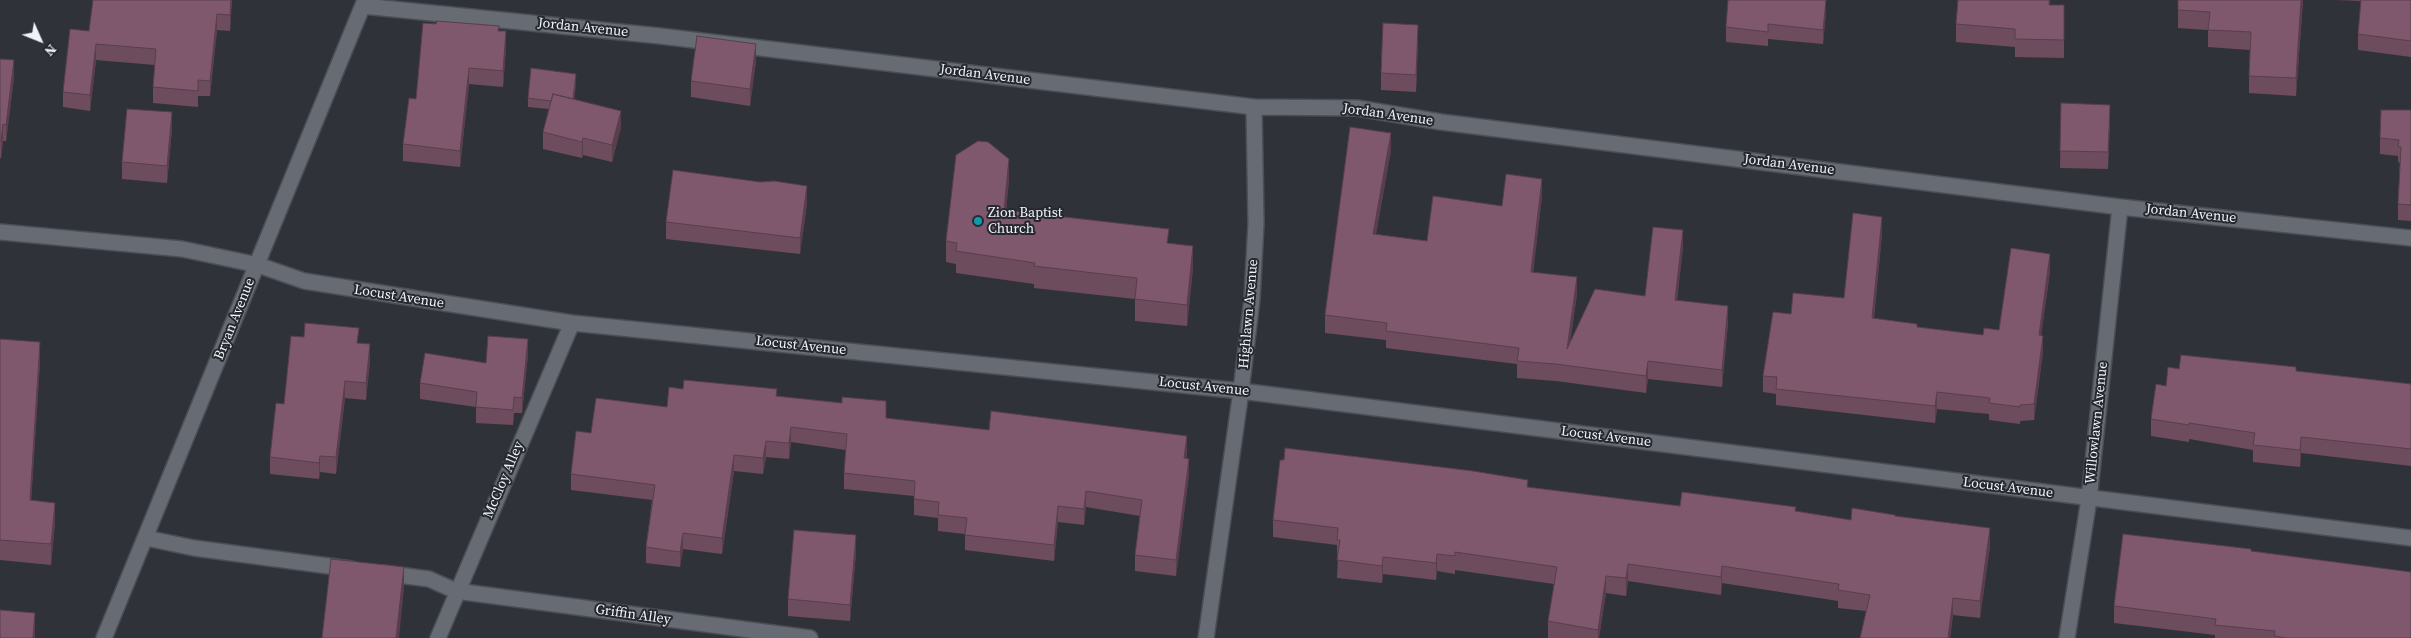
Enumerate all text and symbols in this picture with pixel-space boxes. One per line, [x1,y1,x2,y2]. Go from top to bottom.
north arrow [15,15,65,65]
street label: Jordan Avenue [537,15,629,41]
text: N [40,40,62,61]
street label: Jordan Avenue [939,61,1031,89]
street label: Jordan Avenue [1342,100,1434,130]
street label: Jordan Avenue [1743,151,1835,179]
street label: Jordan Avenue [2145,201,2237,227]
place label: Zion Baptist Church [988,205,1062,238]
marker: Zion Baptist Church [972,215,984,227]
street label: Highlawn Avenue [1236,258,1262,370]
street label: Bryan Avenue [211,276,259,362]
street label: Locust Avenue [353,282,445,312]
street label: Locust Avenue [755,333,847,359]
street label: Willowlawn Avenue [2082,361,2112,485]
street label: Locust Avenue [1158,374,1250,400]
street label: Locust Avenue [1560,423,1652,451]
street label: McCloy Alley [480,439,528,521]
street label: Locust Avenue [1962,474,2054,502]
street label: Griffin Alley [594,601,672,629]

